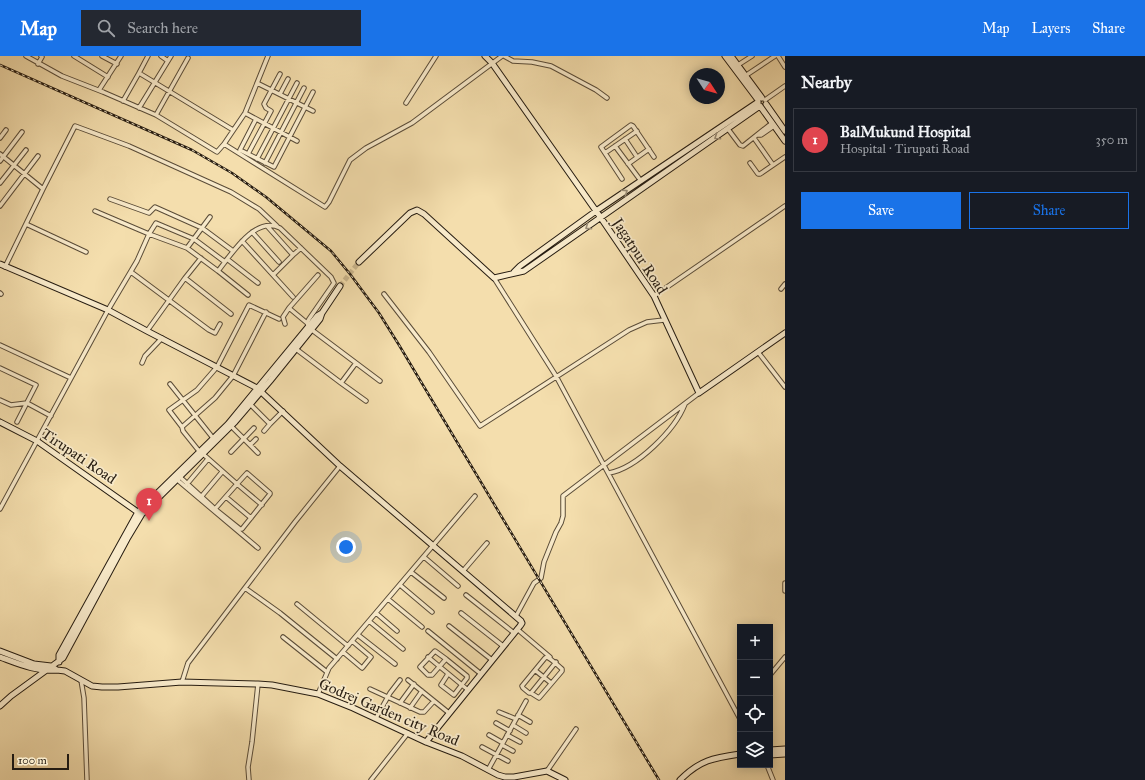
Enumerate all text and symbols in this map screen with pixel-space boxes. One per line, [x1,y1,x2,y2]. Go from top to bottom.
search box [81,10,361,46]
text: Map [20,17,57,40]
icon: search [95,17,117,39]
text: Search here [127,19,198,37]
text: Map [982,20,1010,37]
text: Layers [1032,20,1070,37]
text: Share [1092,20,1125,37]
north arrow [689,68,725,104]
text: Nearby [801,72,852,93]
text: BalMukund Hospital [840,123,971,141]
one-way arrow [715,132,722,139]
text: 1 [812,132,818,148]
text: 350 m [1095,132,1128,148]
text: Hospital · Tirupati Road [840,141,970,157]
one-way arrow [621,189,628,197]
button: Save [801,192,961,229]
button: Share [969,192,1129,229]
street label: Jagatpur Road [607,213,671,298]
one-way arrow [585,222,592,229]
street label: Tirupati Road [38,424,120,488]
pin: 1 [136,488,162,521]
your location [336,537,356,557]
map controls [737,624,773,768]
button: + [737,624,773,660]
button: − [737,660,773,696]
street label: Godrej Garden city Road [316,674,462,750]
button: locate [737,696,773,732]
button: layers [737,732,773,768]
scale bar [12,752,69,771]
text: 100 m [18,754,47,767]

